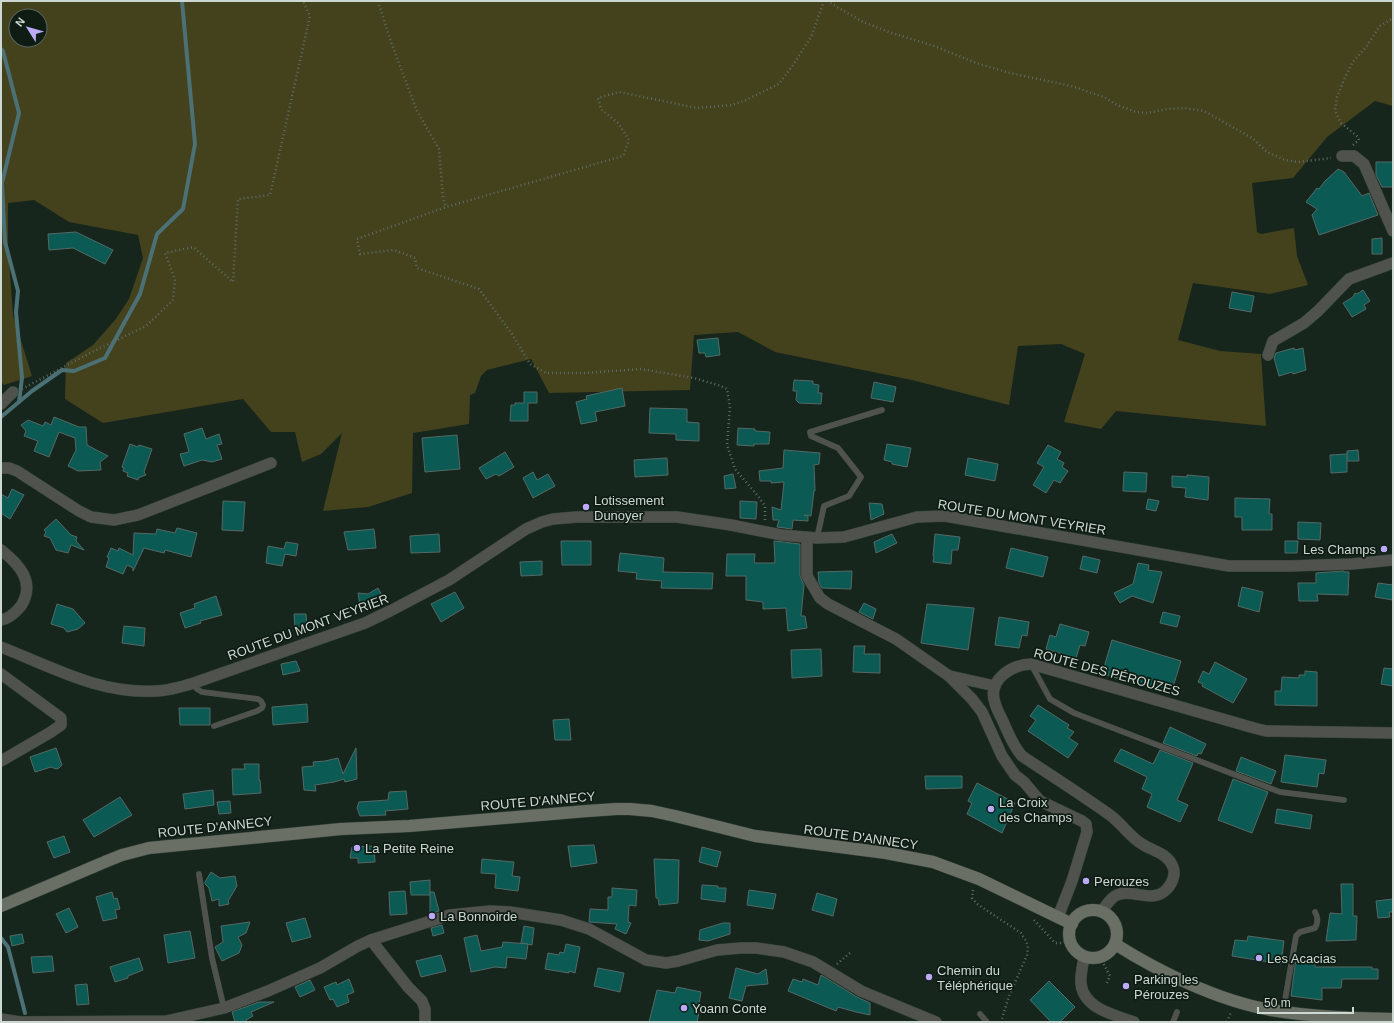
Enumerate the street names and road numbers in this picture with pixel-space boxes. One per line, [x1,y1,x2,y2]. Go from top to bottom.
street label: ROUTE DU MONT VEYRIER [937,496,1107,538]
street label: ROUTE DU MONT VEYRIER [225,591,391,663]
street label: ROUTE DES PÉROUZES [1032,645,1182,699]
street label: ROUTE D'ANNECY [480,788,596,813]
street label: ROUTE D'ANNECY [157,813,273,840]
street label: ROUTE D'ANNECY [803,822,919,852]

